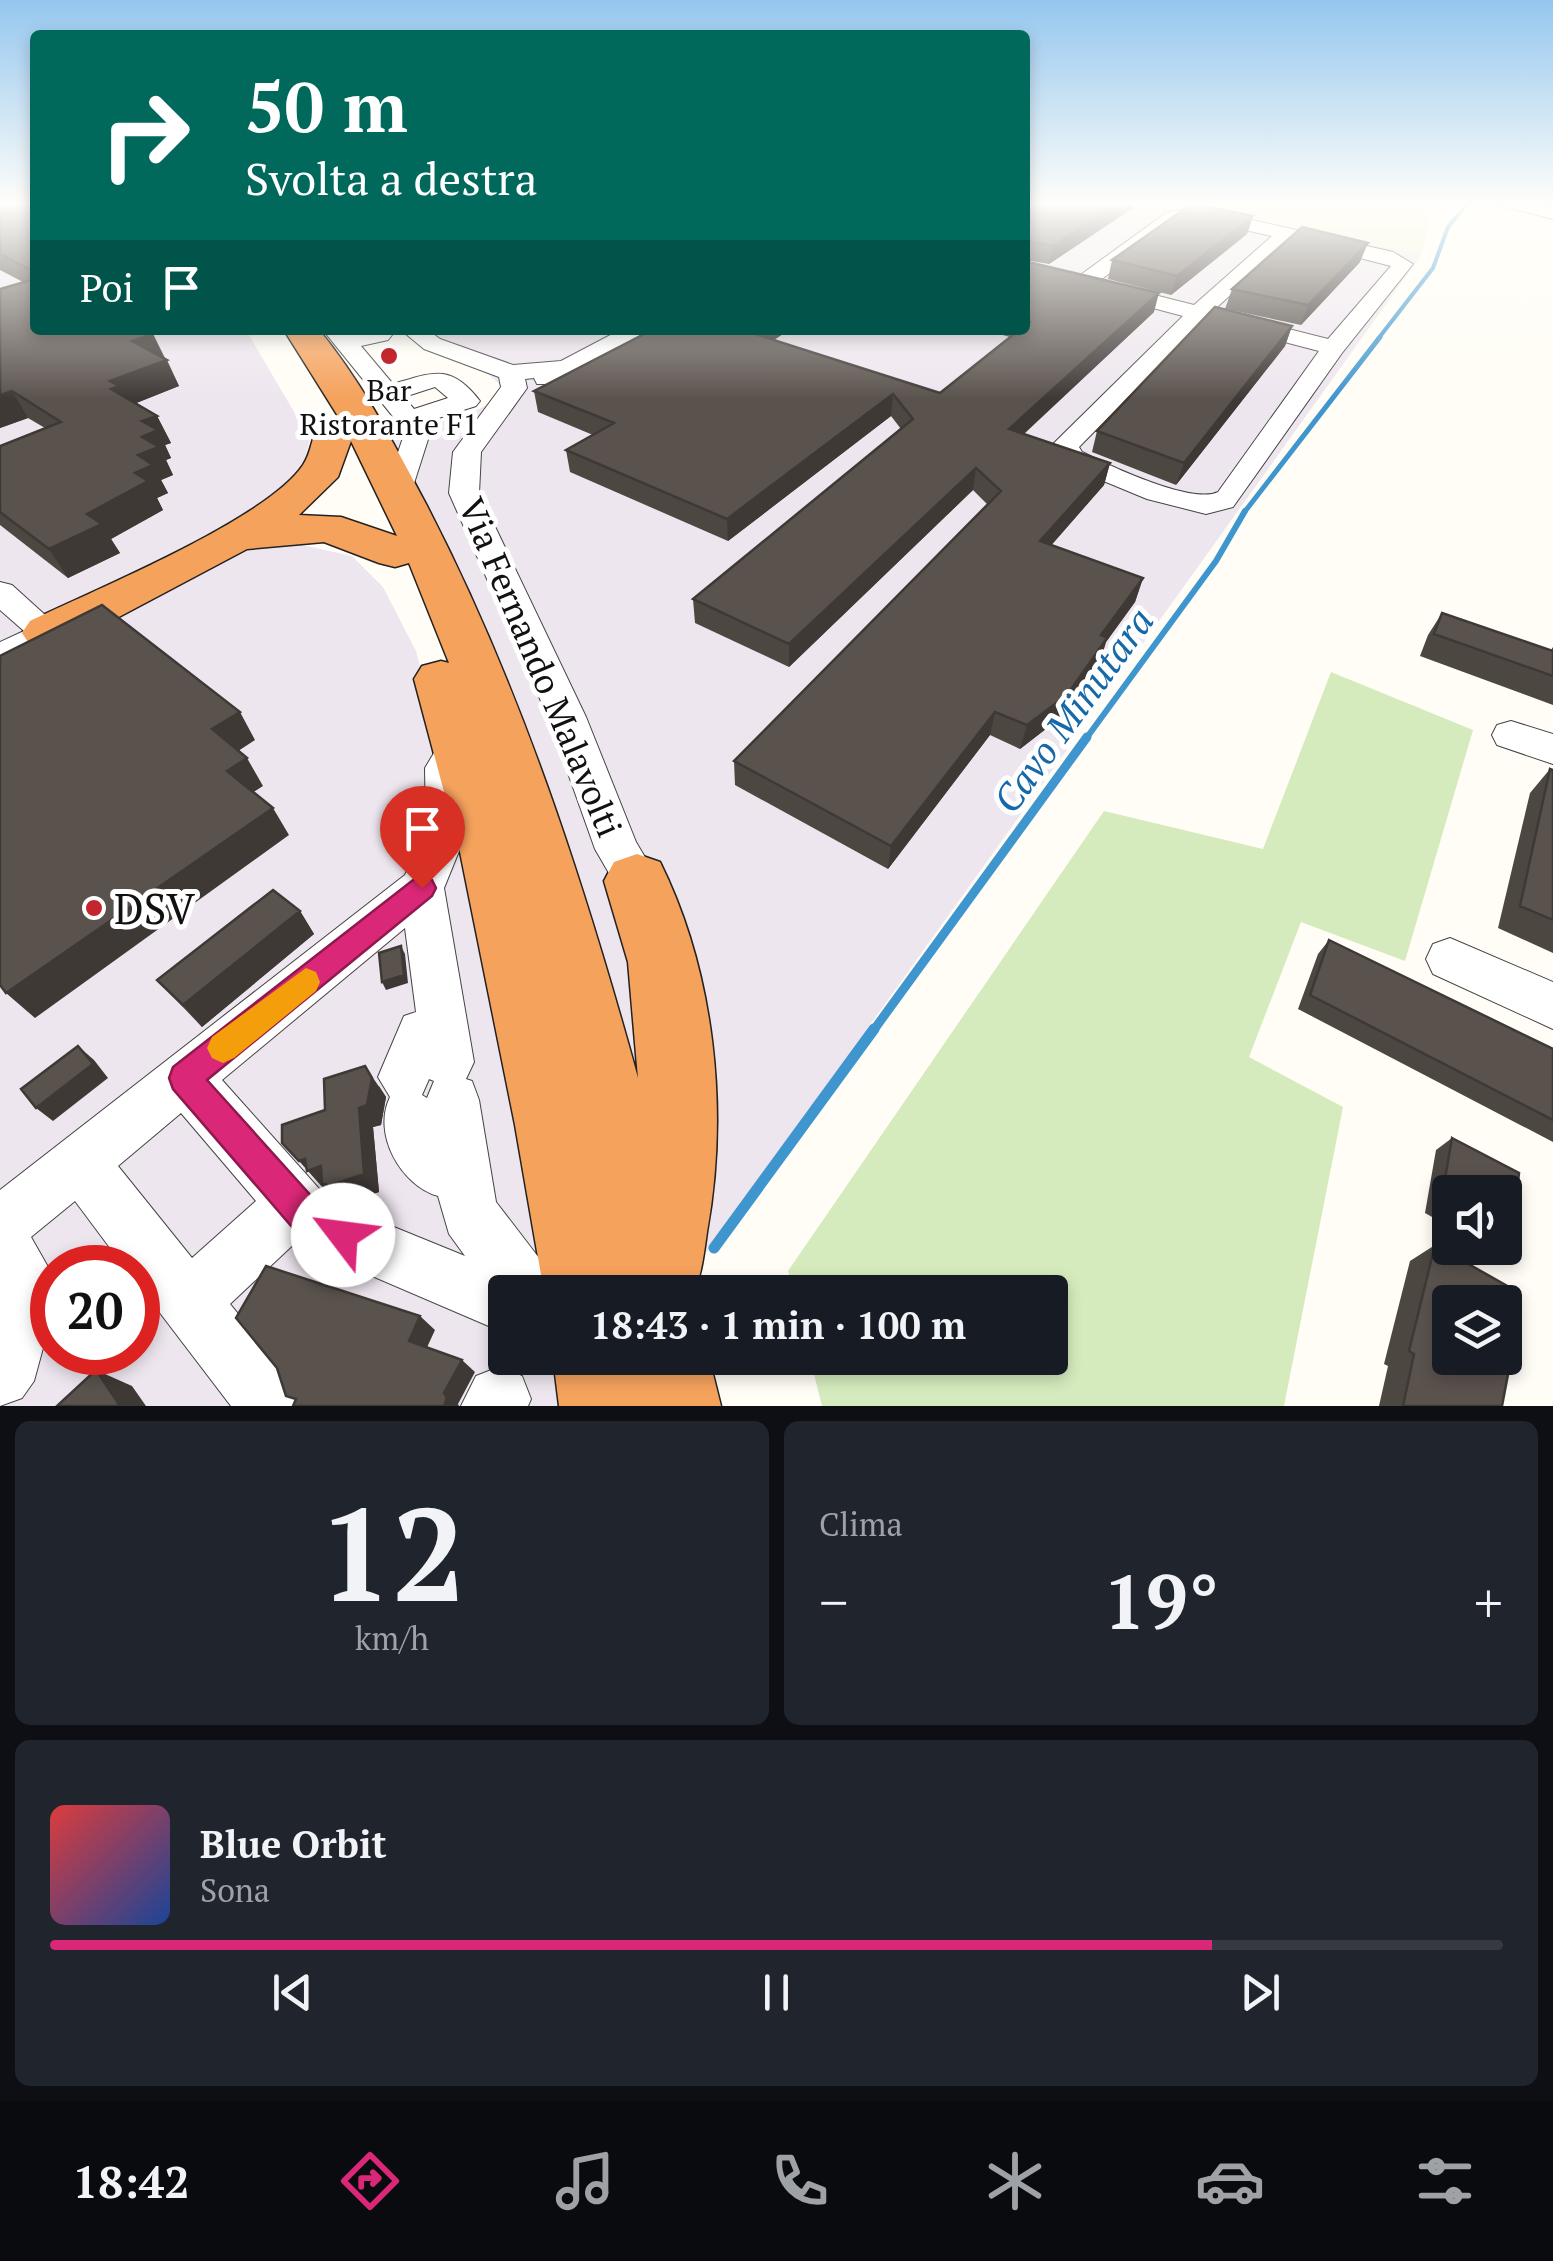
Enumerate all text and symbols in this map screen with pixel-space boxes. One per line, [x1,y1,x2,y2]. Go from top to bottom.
text: 50 m [245,59,408,152]
icon: right [80,70,210,200]
text: Svolta a destra [245,148,537,208]
icon: arrive [154,260,209,315]
text: Poi [80,263,134,313]
marker: Bar Ristorante F1 [378,345,400,367]
place label: Bar Ristorante F1 [299,370,479,444]
street label: Via Fernando Malavolti [449,490,633,844]
water label: Cavo Minutara [982,598,1164,822]
pin [380,786,465,889]
icon: arrive [395,801,450,856]
place label: DSV [114,880,195,936]
marker: DSV [83,897,105,919]
map controls [1432,1175,1522,1375]
button: sound [1432,1175,1522,1265]
position arrow [291,1183,395,1287]
speed limit sign: 20 [30,1245,160,1375]
button: layers [1432,1285,1522,1375]
text: 18:43 · 1 min · 100 m [590,1300,966,1350]
text: 12 [319,1466,465,1638]
text: Clima [819,1503,903,1545]
text: 19° [1103,1551,1219,1650]
text: − [819,1565,848,1638]
text: + [1474,1565,1503,1638]
text: km/h [355,1617,429,1659]
text: Blue Orbit [200,1819,387,1869]
text: Sona [200,1869,270,1911]
icon: previous [265,1965,320,2020]
icon: pause [749,1965,804,2020]
icon: next [1233,1965,1288,2020]
icon: directions [335,2146,405,2216]
icon: music [550,2146,620,2216]
icon: phone [765,2146,835,2216]
icon: climate [980,2146,1050,2216]
icon: car [1195,2146,1265,2216]
icon: filters [1410,2146,1480,2216]
text: 18:42 [73,2151,190,2211]

